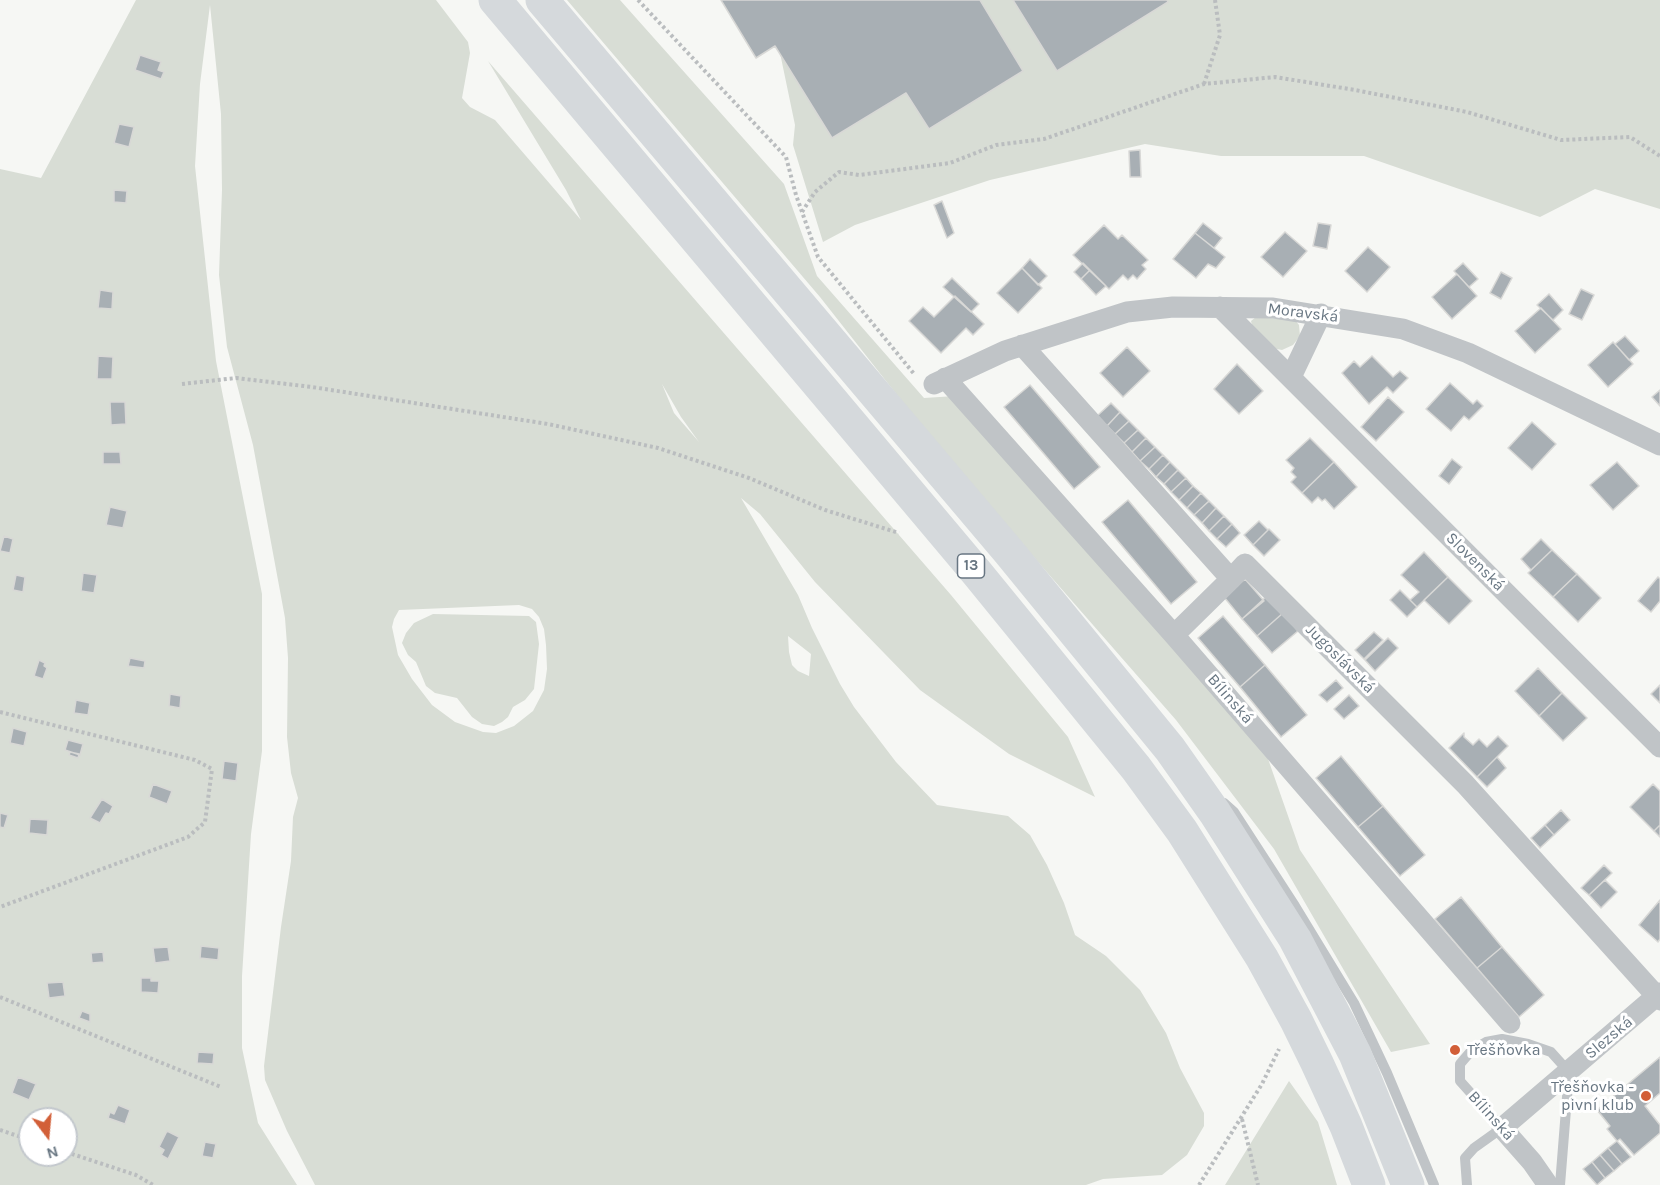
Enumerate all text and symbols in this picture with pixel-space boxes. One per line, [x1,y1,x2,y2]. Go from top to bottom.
street label: Moravská [1267,299,1339,327]
street label: Slovenská [1442,529,1508,595]
road number: 13 [958,554,984,578]
street label: Jugoslávská [1301,620,1379,698]
street label: Bílinská [1203,670,1257,728]
street label: Slezská [1581,1013,1637,1063]
place label: Třešňovka [1467,1040,1541,1060]
marker: Třešňovka [1448,1043,1462,1057]
place label: Třešňovka - pivní klub [1551,1077,1634,1115]
street label: Bílinská [1464,1087,1518,1145]
marker: Třešňovka - pivní klub [1639,1089,1653,1103]
north arrow [18,1107,78,1167]
text: N [44,1142,61,1164]

